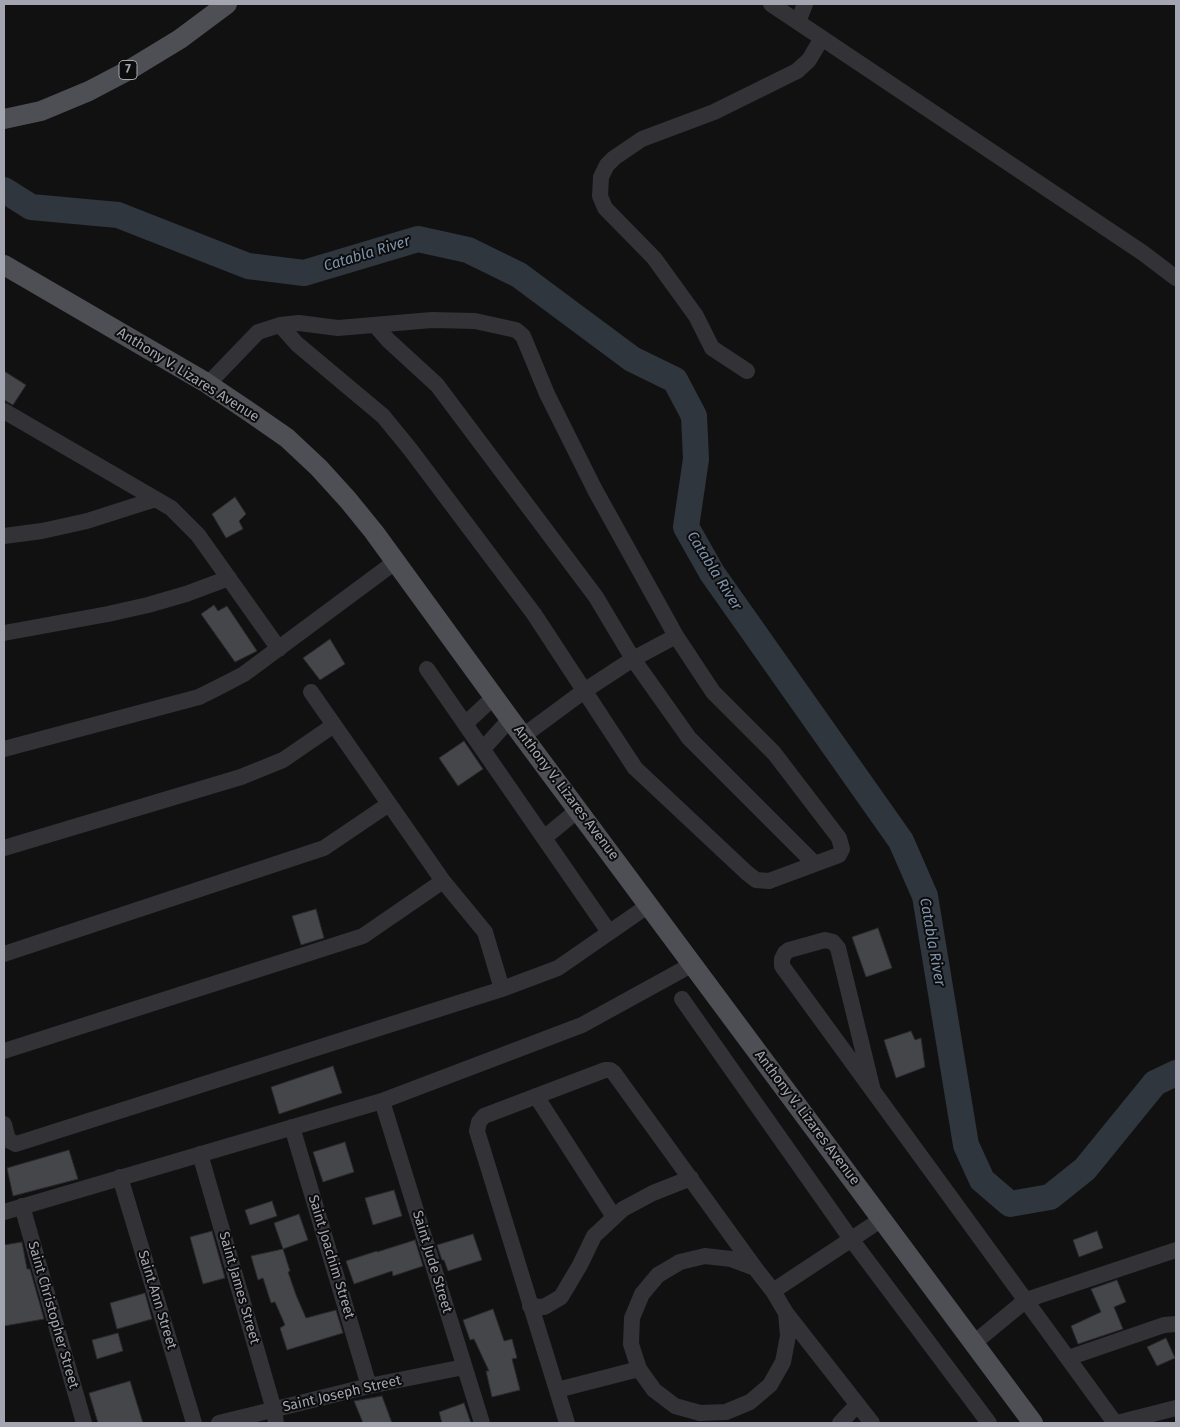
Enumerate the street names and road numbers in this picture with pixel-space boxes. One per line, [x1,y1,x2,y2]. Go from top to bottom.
road number: 7 [119,60,137,80]
street label: Anthony V. Lizares Avenue [114,324,262,426]
street label: Anthony V. Lizares Avenue [510,722,622,864]
street label: Anthony V. Lizares Avenue [751,1047,863,1189]
street label: Saint Joachim Street [304,1193,358,1321]
street label: Saint Jude Street [408,1209,456,1315]
street label: Saint James Street [215,1230,263,1346]
street label: Saint Christopher Street [24,1240,82,1390]
street label: Saint Ann Street [134,1249,180,1351]
street label: Saint Joseph Street [281,1372,403,1416]

